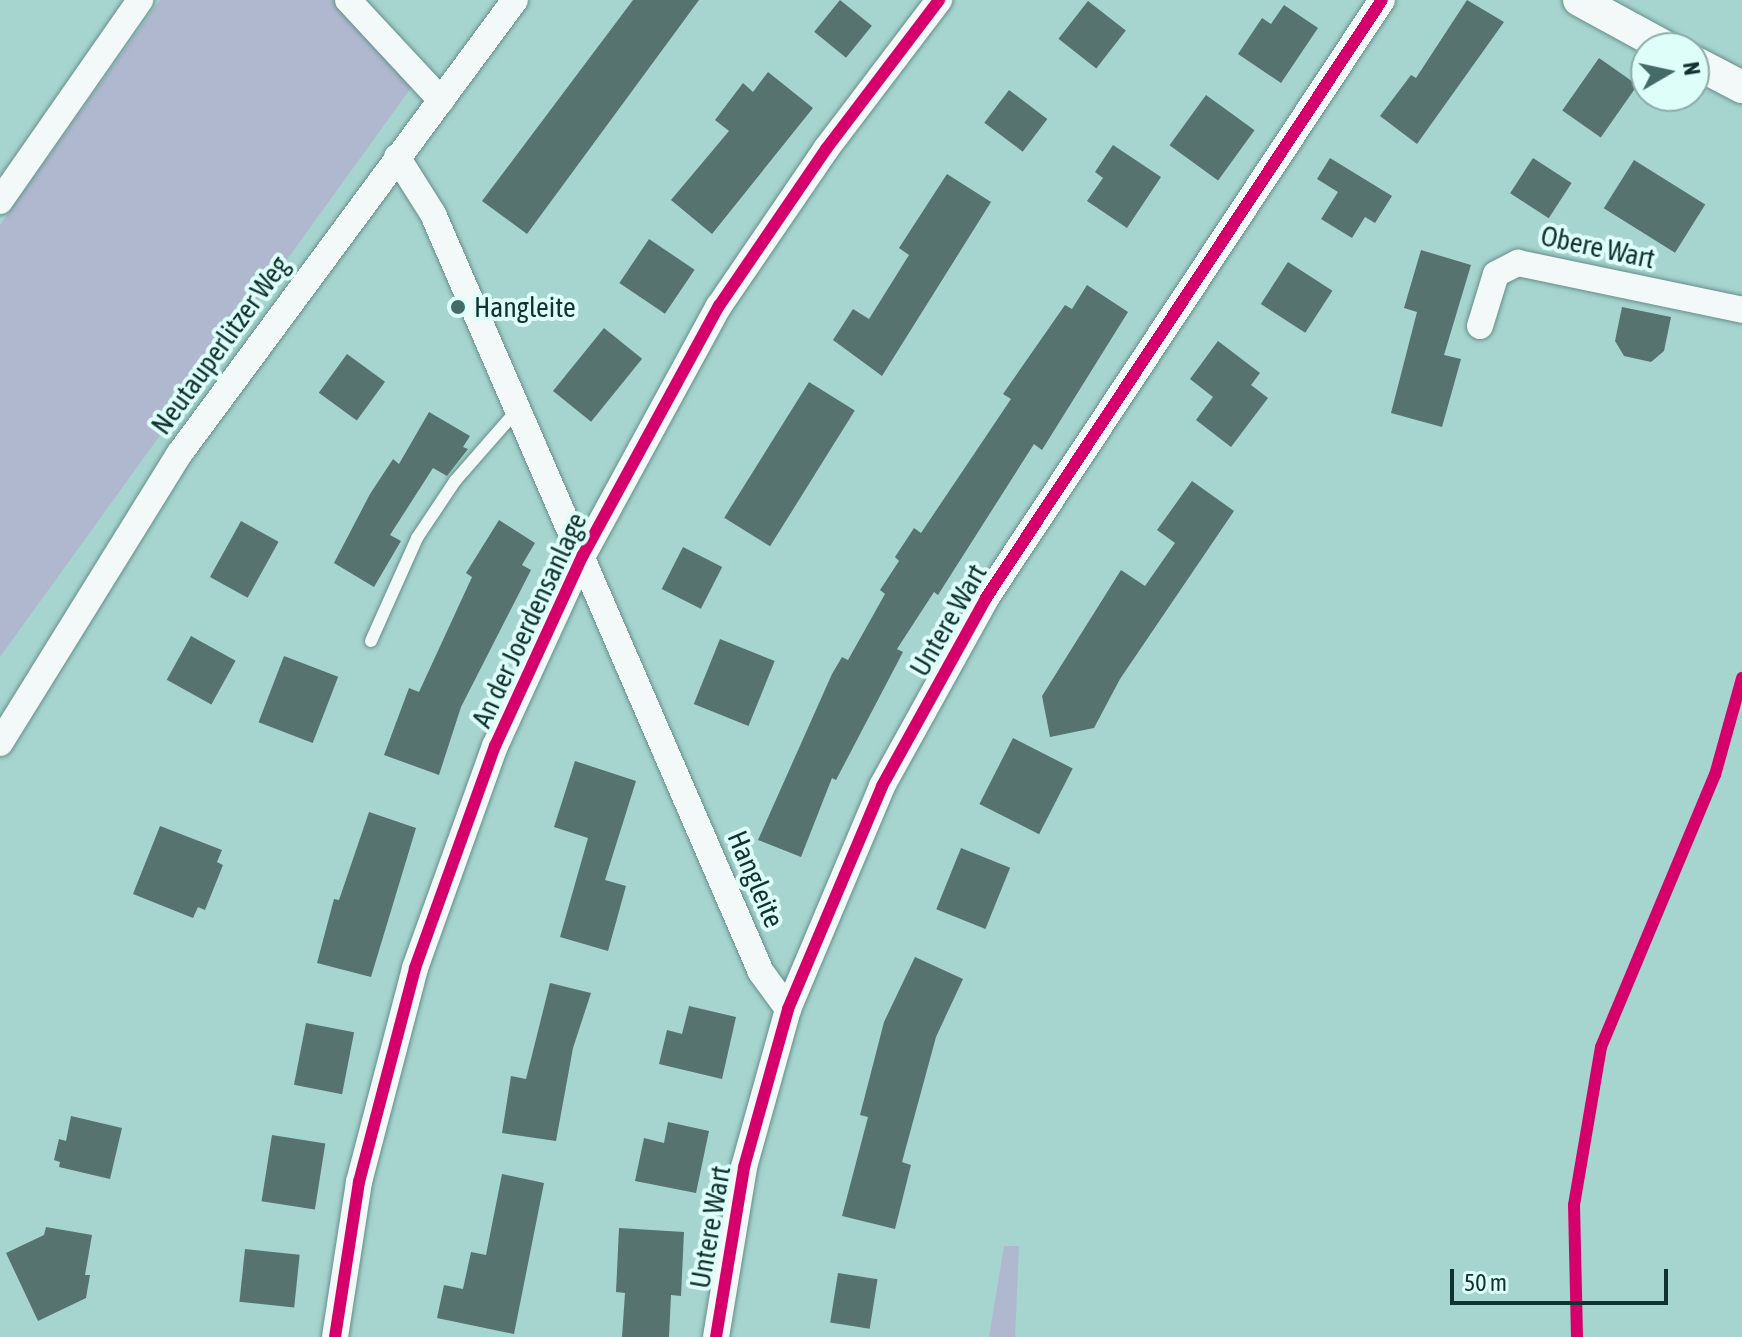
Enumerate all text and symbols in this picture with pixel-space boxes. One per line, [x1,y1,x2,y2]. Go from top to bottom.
north arrow [1630,32,1710,112]
text: N [1678,60,1706,77]
street label: Obere Wart [1538,219,1658,275]
street label: Neutauperlitzer Weg [144,249,296,441]
place label: Hangleite [474,290,576,324]
marker: Hangleite [449,298,467,316]
street label: An der Joerdensanlage [465,507,593,733]
street label: Untere Wart [902,558,994,682]
street label: Hangleite [721,826,791,932]
street label: Untere Wart [683,1163,737,1291]
scale bar [1454,1253,1672,1303]
text: 50 m [1464,1269,1507,1296]

